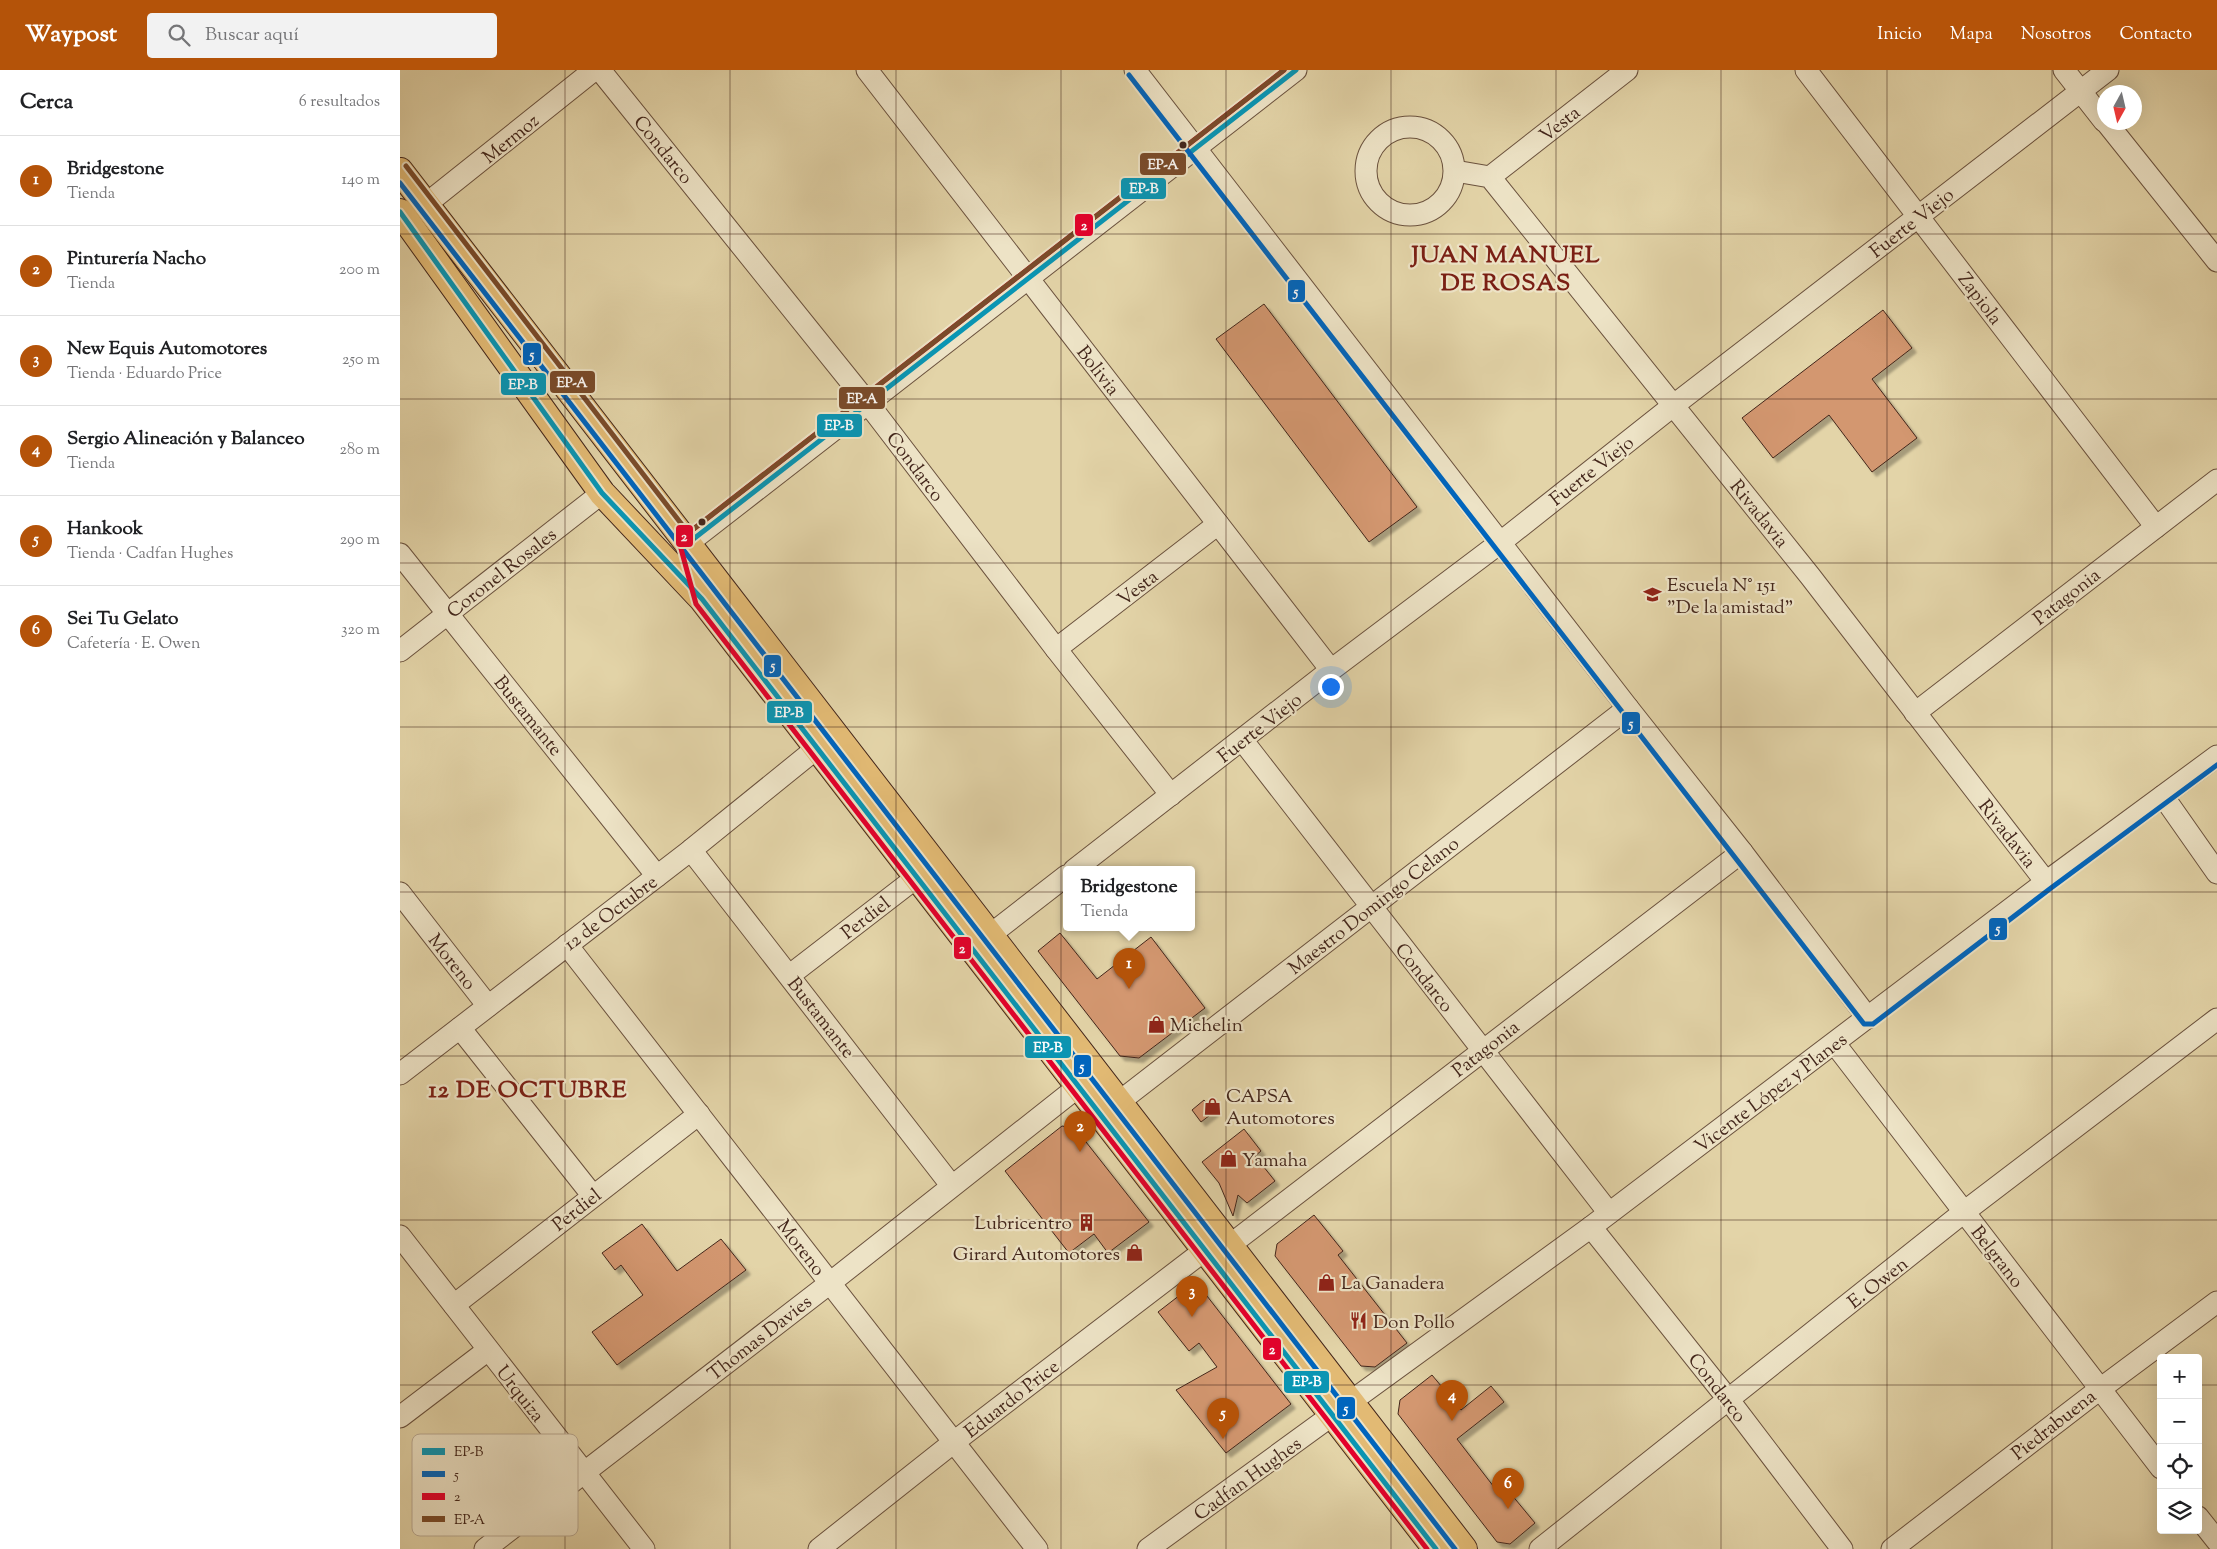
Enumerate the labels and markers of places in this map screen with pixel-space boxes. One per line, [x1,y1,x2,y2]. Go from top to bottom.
unlabelled marker [1178,140,1188,150]
unlabelled marker [697,517,707,527]
place label: Escuela N° 151 "De la amistad" [1667,573,1793,622]
school or university icon: Escuela N° 151 "De la amistad" [1643,585,1663,605]
pin: 1 [1113,948,1145,989]
place label: Michelin [1170,1013,1243,1040]
shop icon: Michelin [1146,1014,1166,1034]
place label: CAPSA Automotores [1226,1084,1335,1133]
shop icon: CAPSA Automotores [1202,1096,1222,1116]
pin: 2 [1064,1111,1096,1152]
place label: Yamaha [1242,1148,1308,1175]
shop icon: Yamaha [1218,1149,1238,1169]
place label: Lubricentro [974,1211,1072,1238]
building icon: Lubricentro [1076,1212,1096,1232]
place label: Girard Automotores [953,1242,1120,1269]
shop icon: Girard Automotores [1124,1243,1144,1263]
place label: La Ganadera [1341,1271,1445,1298]
shop icon: La Ganadera [1317,1272,1337,1292]
pin: 3 [1176,1276,1208,1317]
place label: Don Pollo [1373,1310,1455,1337]
restaurant icon: Don Pollo [1349,1311,1369,1331]
pin: 4 [1436,1380,1468,1421]
pin: 5 [1207,1398,1239,1439]
pin: 6 [1492,1468,1524,1509]

